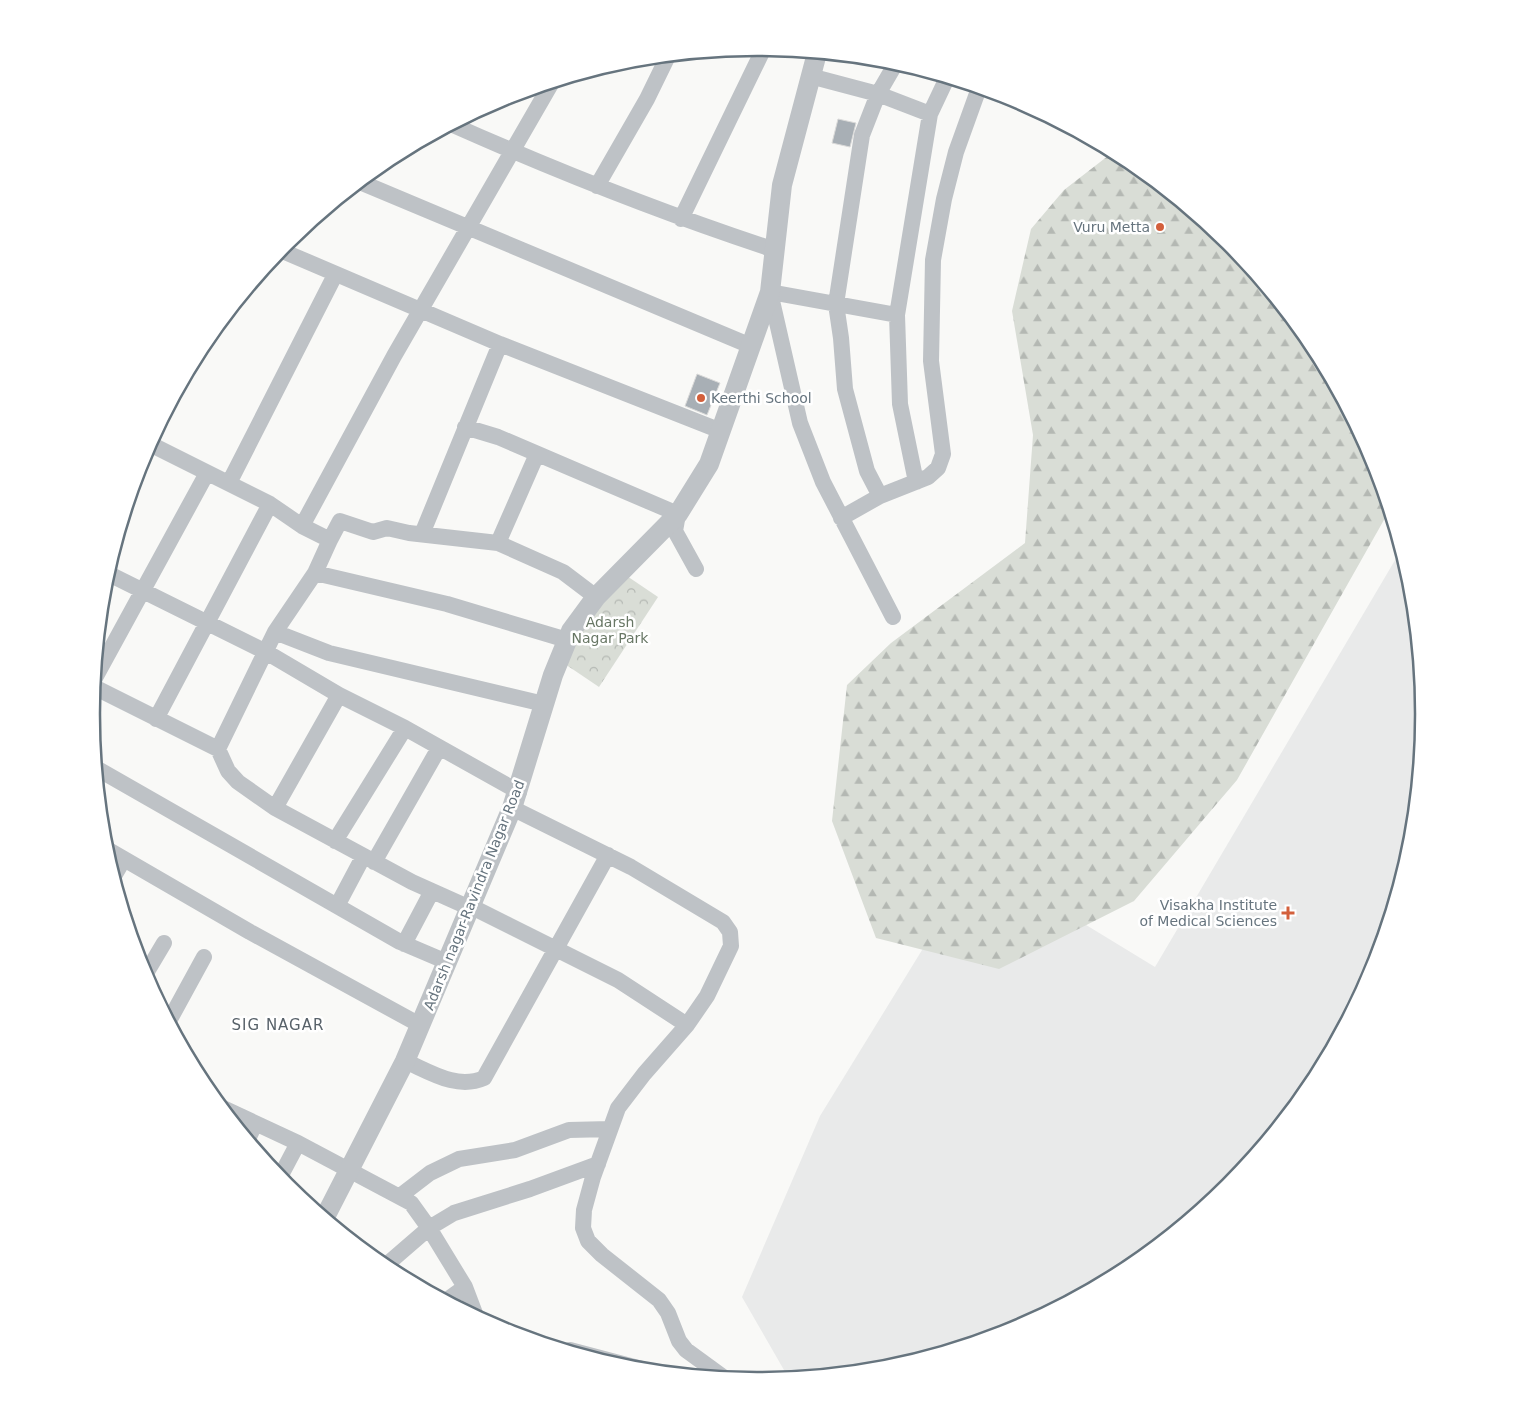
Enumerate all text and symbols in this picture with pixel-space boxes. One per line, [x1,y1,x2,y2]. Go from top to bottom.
place label: Vuru Metta [1073,219,1150,235]
marker: Vuru Metta [1154,221,1166,233]
place label: Keerthi School [711,390,812,406]
marker: Keerthi School [695,392,707,404]
park label: Adarsh Nagar Park [572,614,649,646]
street label: Adarsh nagar-Ravindra Nagar Road [420,778,528,1012]
place label: Visakha Institute of Medical Sciences [1139,897,1277,929]
marker: Visakha Institute of Medical Sciences [1281,906,1295,920]
district label: SIG NAGAR [232,1016,324,1034]

